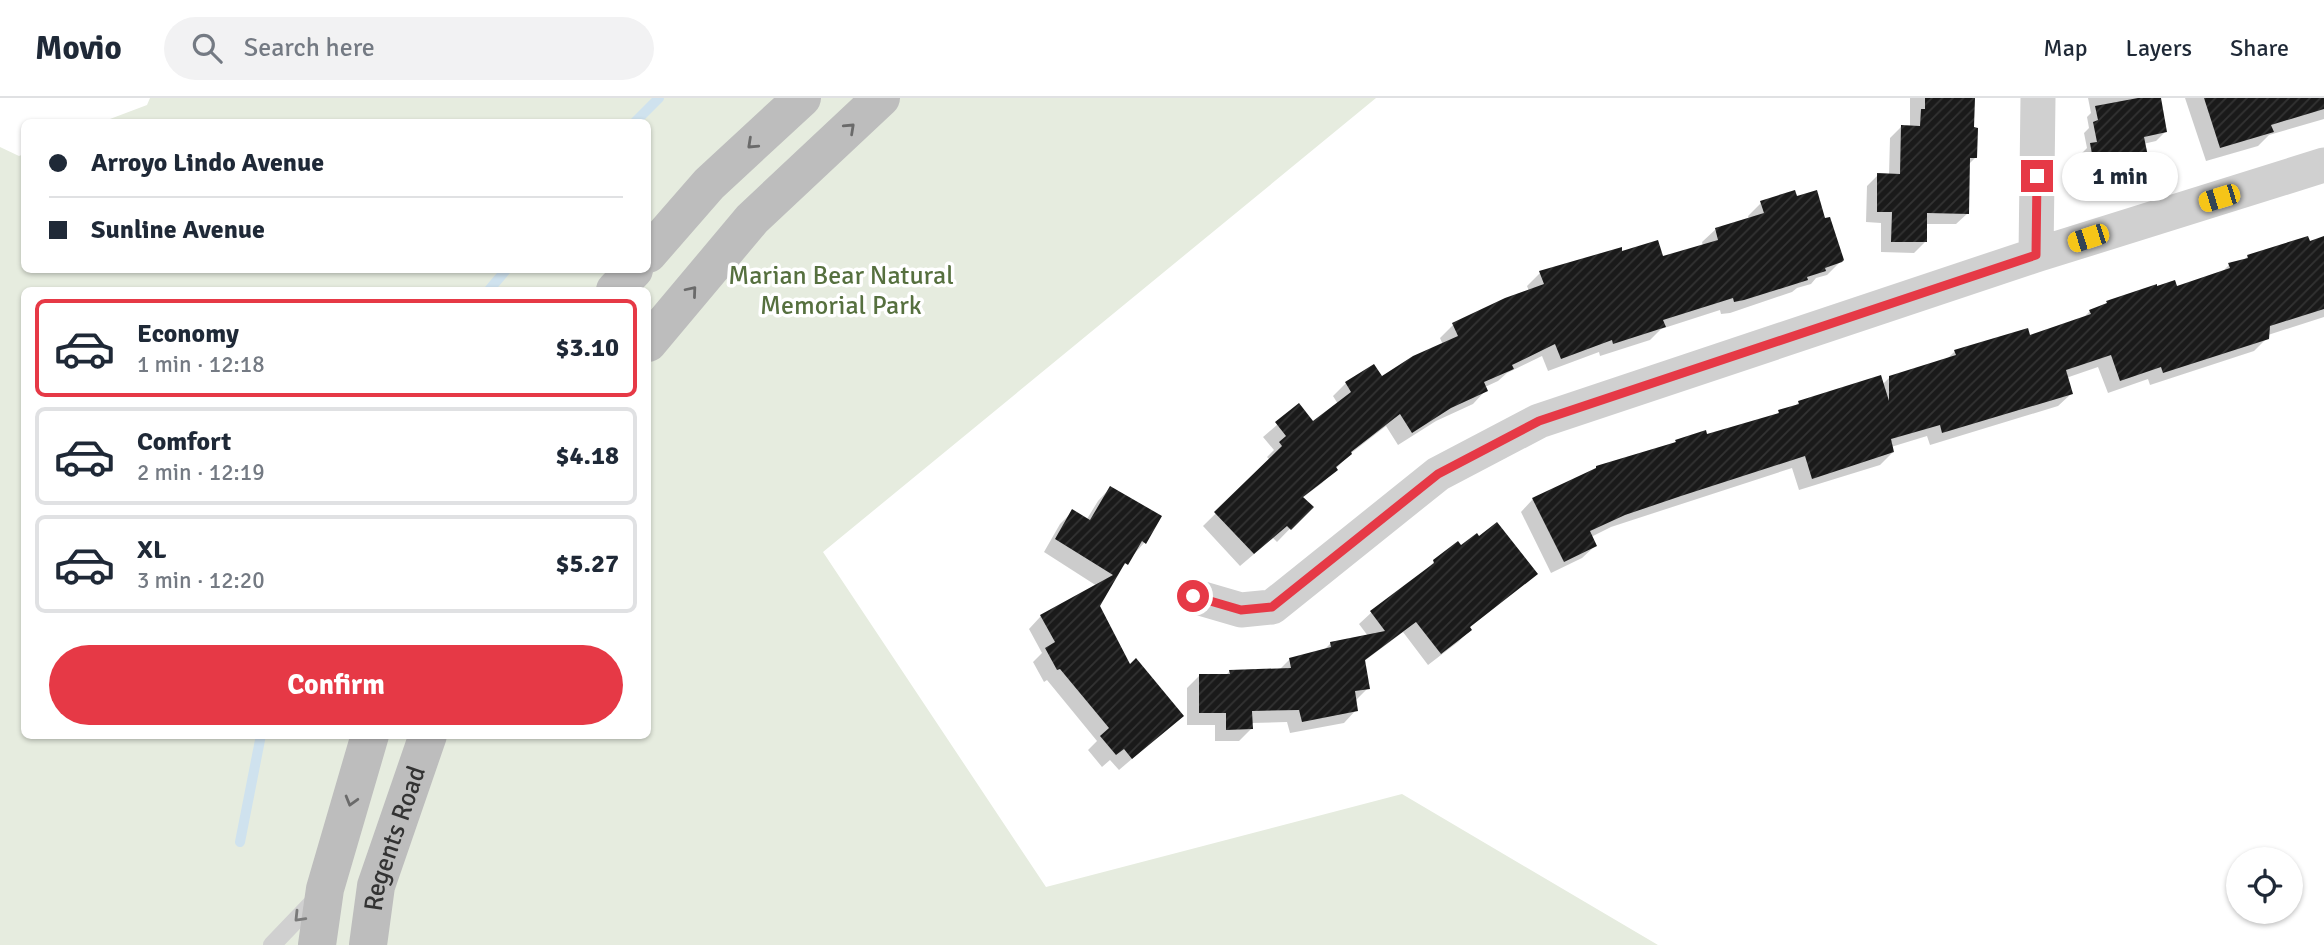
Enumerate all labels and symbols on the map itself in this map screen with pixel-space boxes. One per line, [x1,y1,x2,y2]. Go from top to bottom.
one-way arrow [842,123,855,136]
one-way arrow [747,136,760,149]
callout: 1 min [2062,152,2177,200]
route end [2021,160,2053,192]
car [2196,182,2243,214]
car [2065,222,2112,254]
park label: Marian Bear Natural Memorial Park [728,260,954,322]
one-way arrow [684,286,696,299]
route start [1177,580,1209,612]
street label: Regents Road [358,762,433,913]
one-way arrow [345,794,359,806]
one-way arrow [294,909,307,922]

